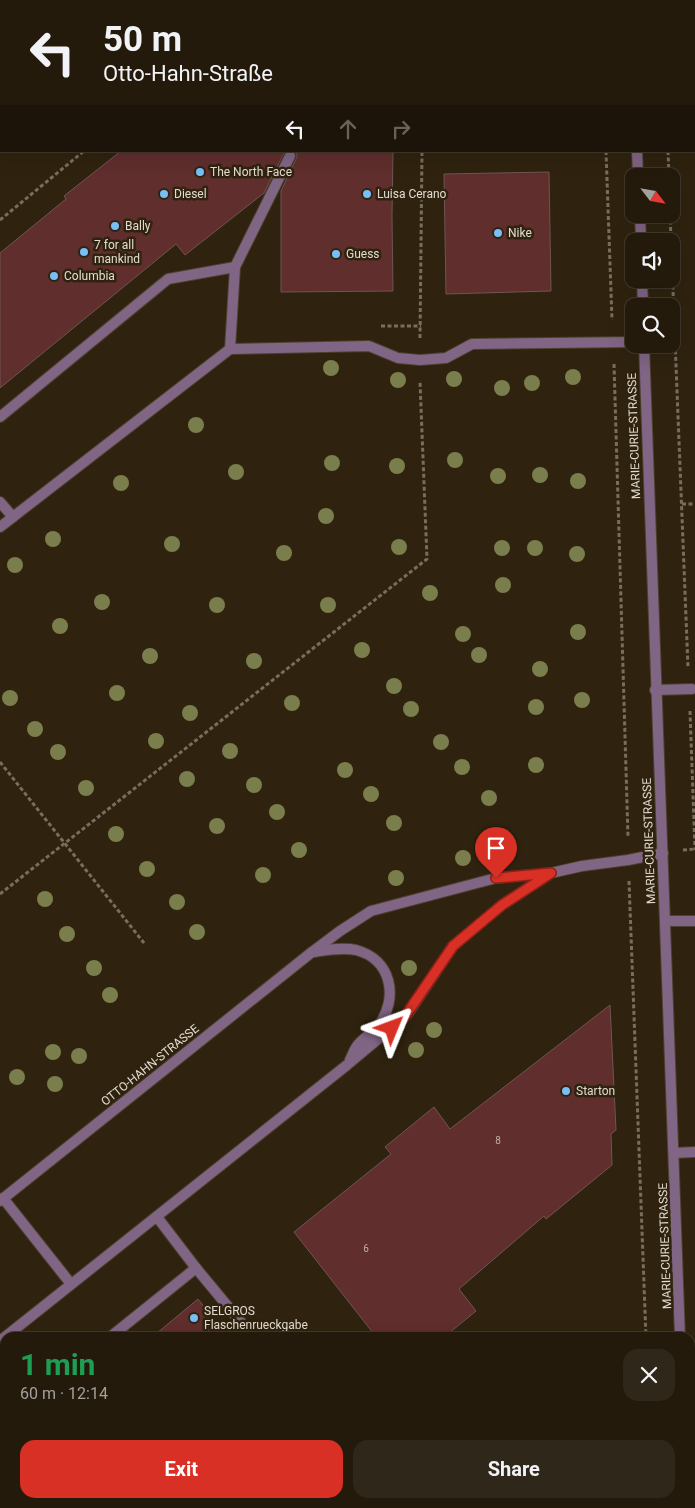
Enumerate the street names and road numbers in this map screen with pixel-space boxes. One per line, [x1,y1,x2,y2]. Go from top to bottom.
street label: MARIE-CURIE-STRASSE [625,373,643,499]
street label: MARIE-CURIE-STRASSE [640,778,658,904]
street label: OTTO-HAHN-STRASSE [98,1021,202,1109]
street label: MARIE-CURIE-STRASSE [656,1183,674,1309]

